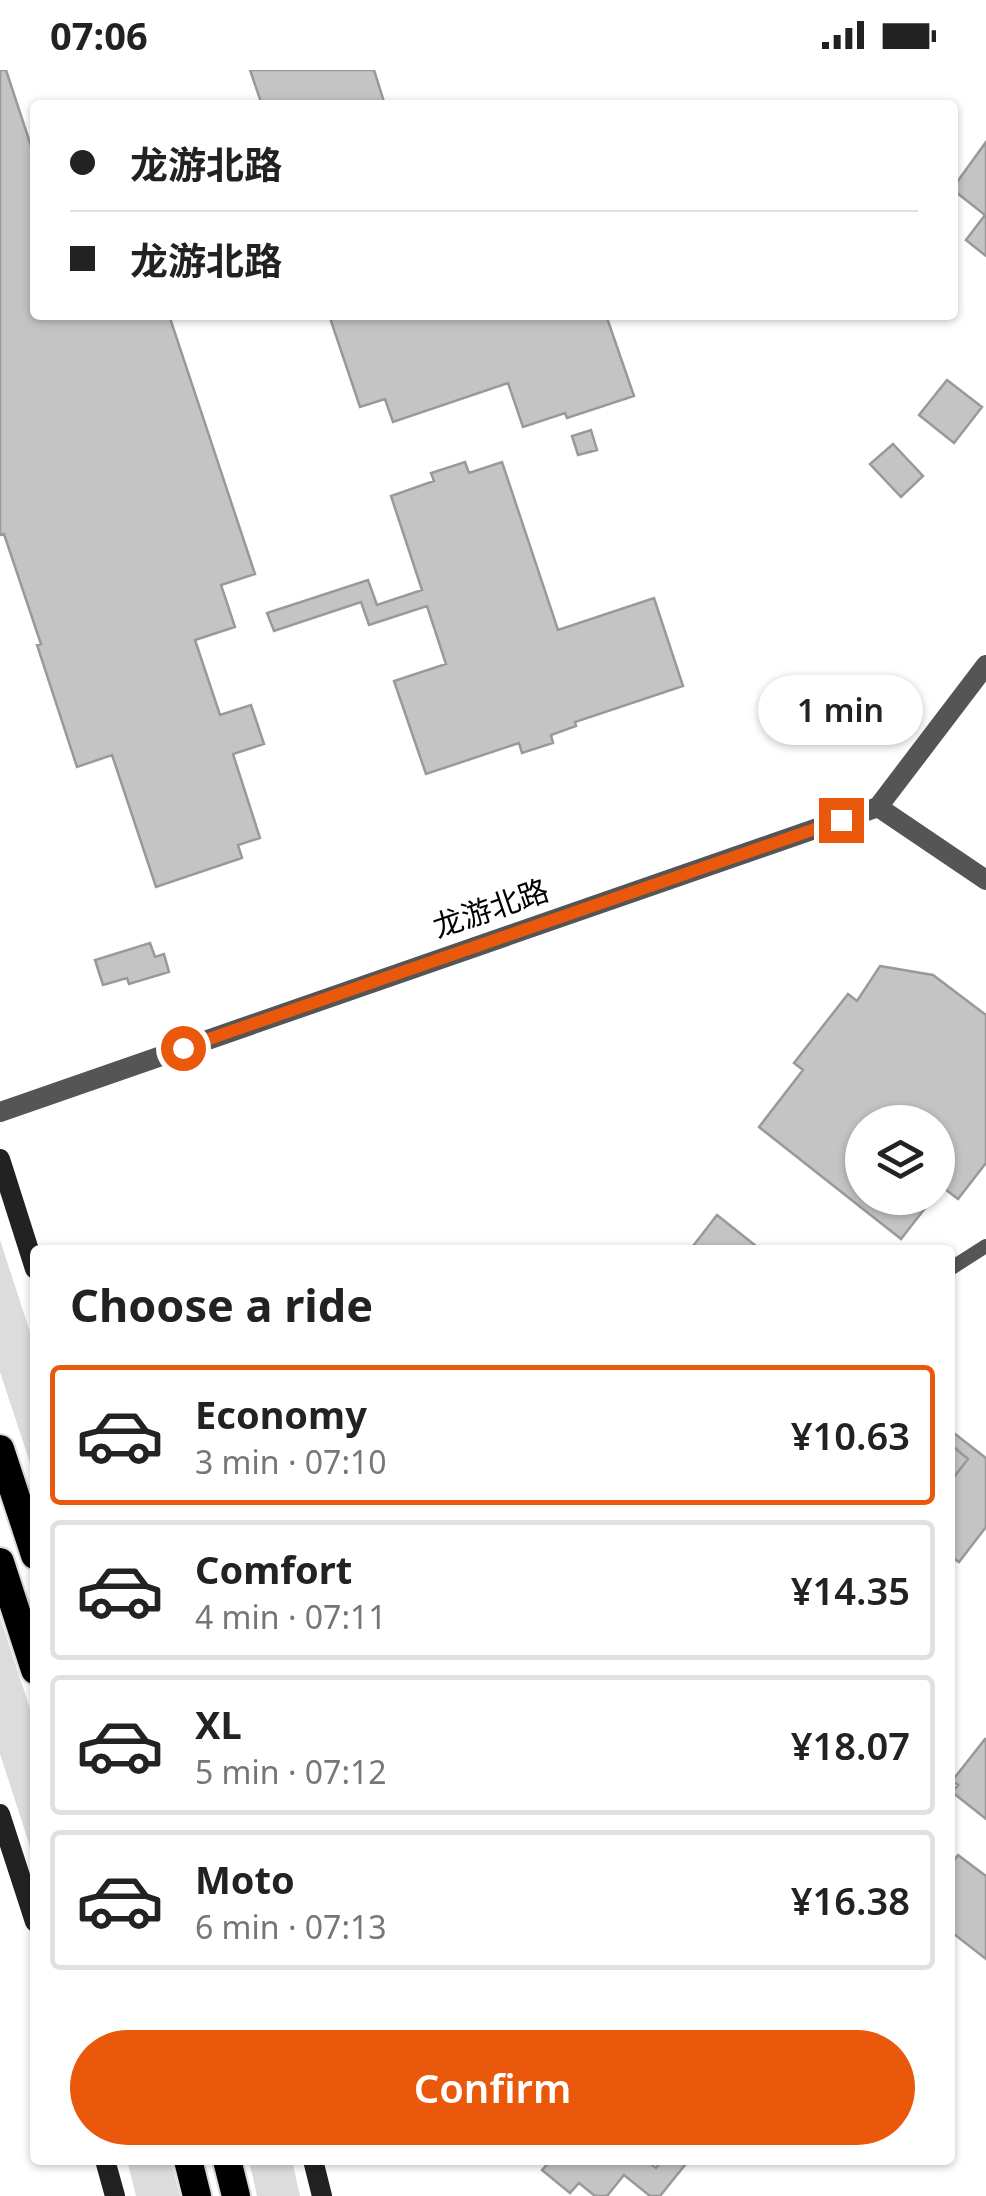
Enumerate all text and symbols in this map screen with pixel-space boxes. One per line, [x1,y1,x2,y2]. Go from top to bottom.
text: 07:06 [50,9,148,61]
text: 龙游北路 [130,138,282,190]
text: 龙游北路 [130,234,282,286]
callout: 1 min [758,675,924,745]
text: 1 min [797,688,884,731]
route end [819,798,864,843]
street label: 龙游北路 [427,869,554,946]
route start [161,1026,206,1071]
map controls [845,1105,955,1215]
button: layers [845,1105,955,1215]
text: Choose a ride [70,1274,373,1335]
text: Economy [195,1388,367,1440]
icon: car [75,1390,165,1480]
text: ¥10.63 [791,1409,910,1461]
text: 3 min · 07:10 [195,1440,387,1483]
text: Comfort [195,1543,352,1595]
icon: car [75,1545,165,1635]
text: ¥14.35 [791,1564,910,1616]
text: 4 min · 07:11 [195,1595,387,1638]
text: XL [195,1698,242,1750]
icon: car [75,1700,165,1790]
text: ¥18.07 [791,1719,910,1771]
text: 5 min · 07:12 [195,1750,387,1793]
text: Moto [195,1853,295,1905]
icon: car [75,1855,165,1945]
text: ¥16.38 [791,1874,910,1926]
text: 6 min · 07:13 [195,1905,387,1948]
button: Confirm [70,2030,915,2145]

